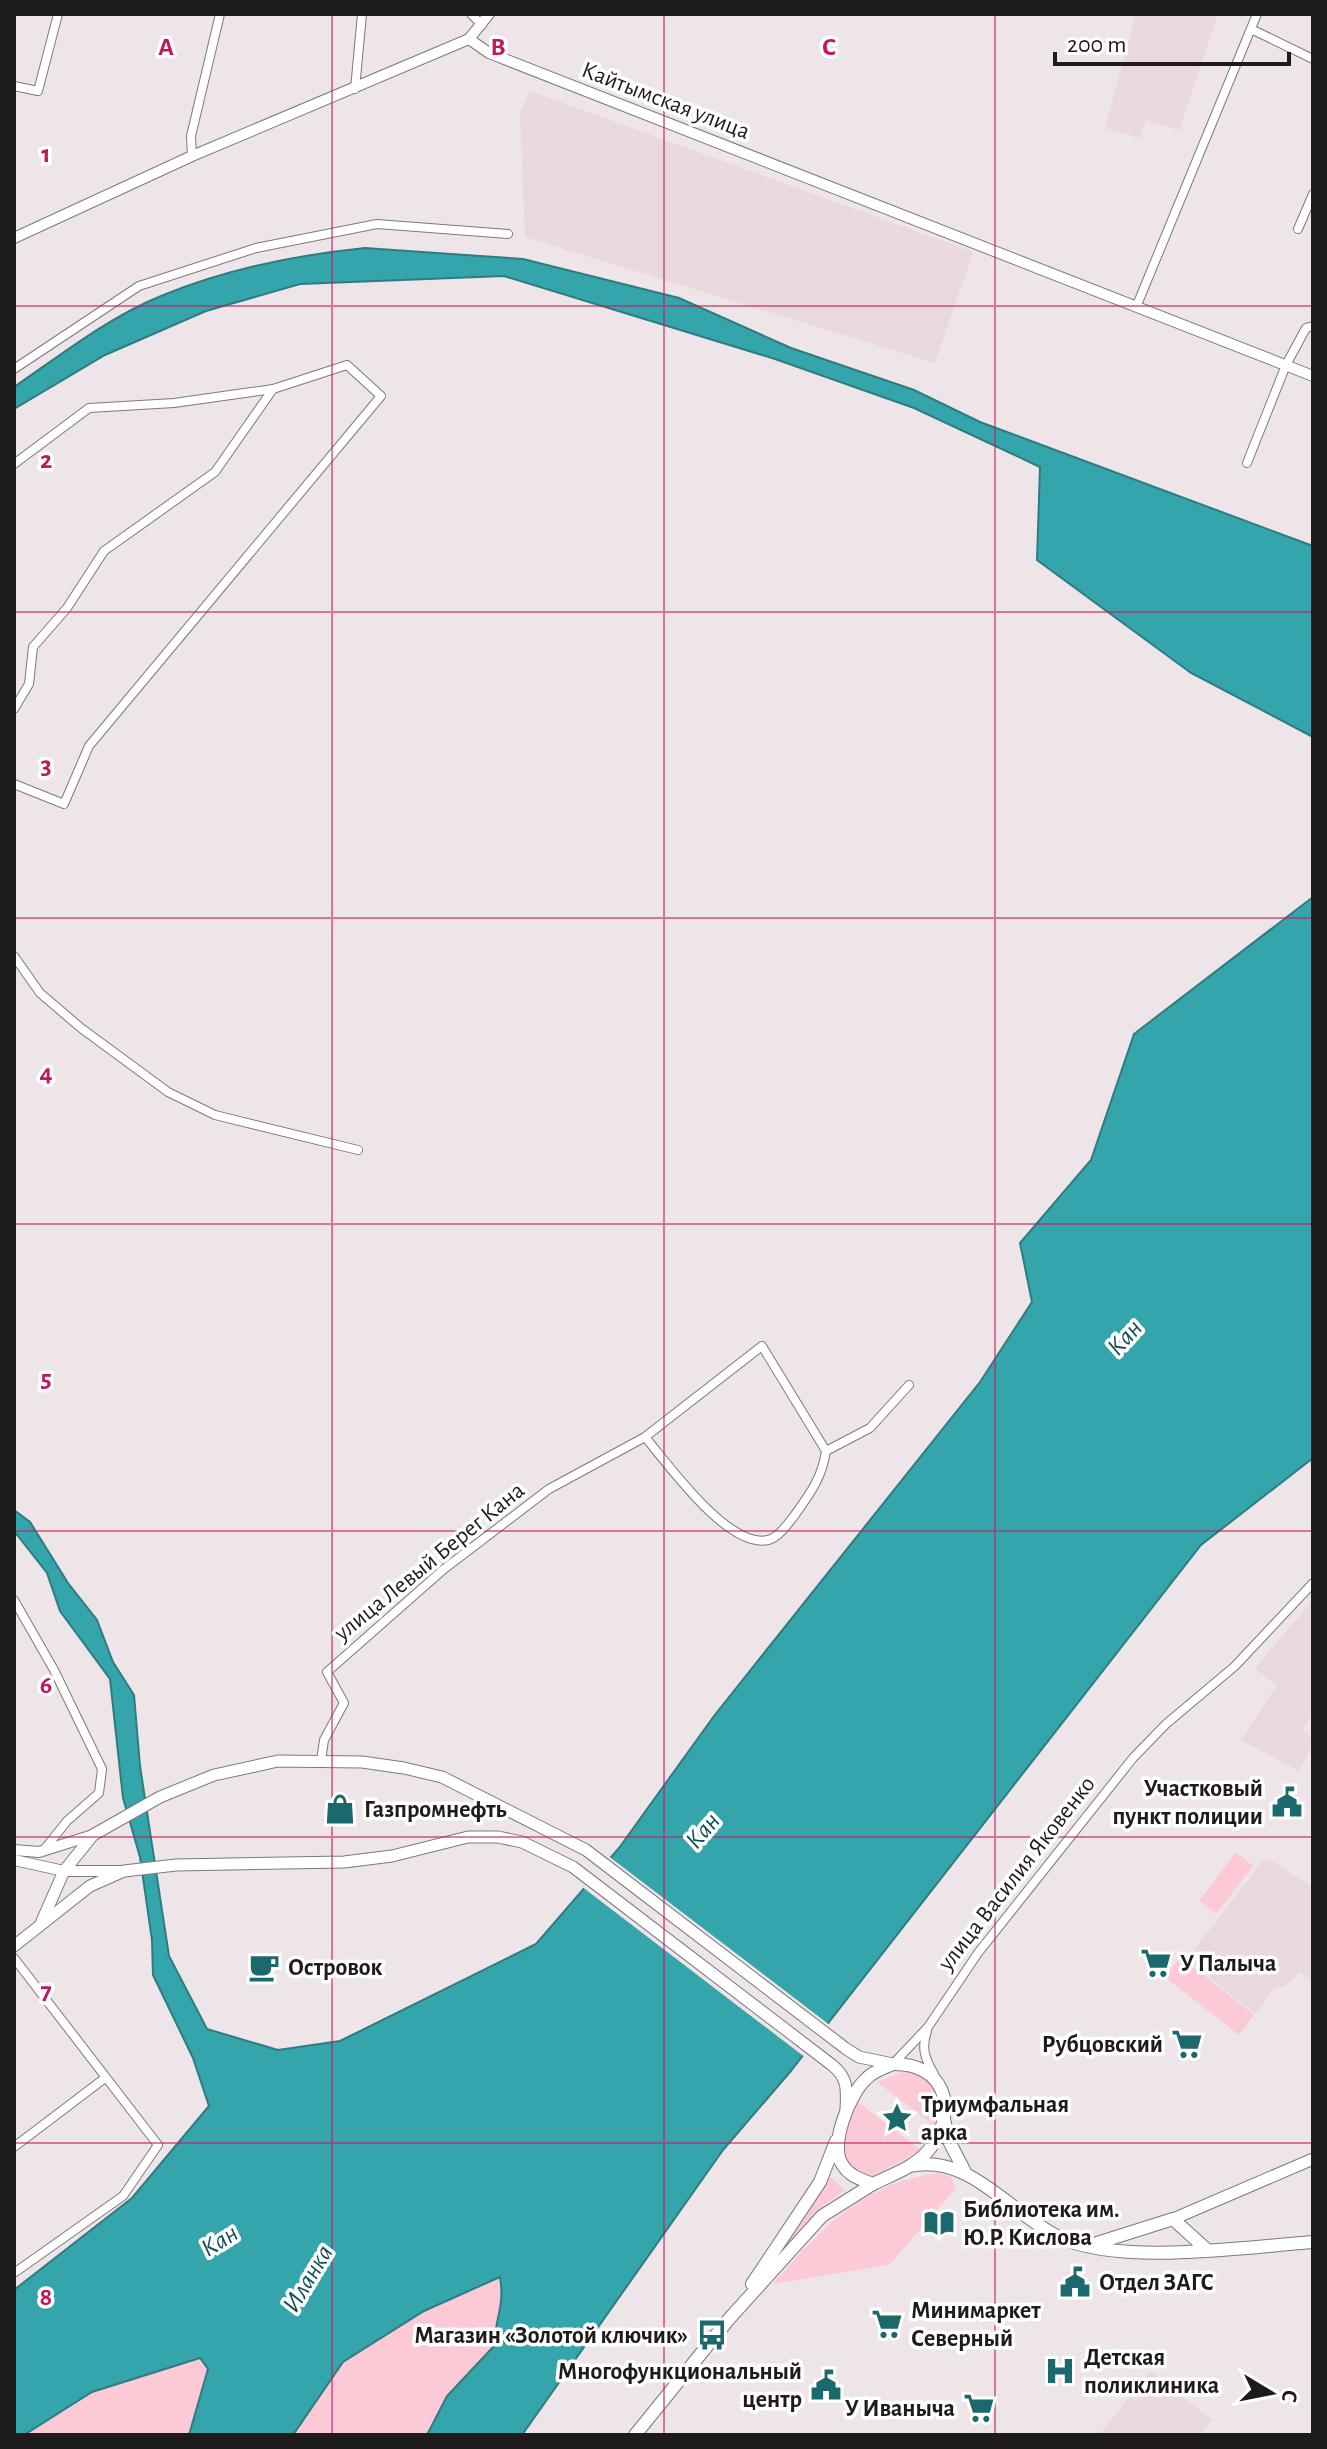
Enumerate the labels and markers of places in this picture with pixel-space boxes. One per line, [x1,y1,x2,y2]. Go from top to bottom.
place label: Участковый пункт полиции [1113,1777,1263,1829]
public building icon: Участковый пункт полиции [1270,1785,1304,1819]
shop icon: Газпромнефть [323,1792,357,1826]
place label: Газпромнефть [364,1798,507,1822]
supermarket icon: У Палыча [1139,1946,1173,1980]
cafe icon: Островок [247,1950,281,1984]
place label: У Палыча [1180,1952,1276,1976]
place label: Островок [288,1956,382,1980]
supermarket icon: Рубцовский [1170,2027,1204,2061]
place label: Рубцовский [1042,2033,1163,2057]
place label: Триумфальная арка [921,2093,1069,2145]
place icon: Триумфальная арка [880,2101,914,2135]
place label: Библиотека им. Ю.Р. Кислова [963,2198,1120,2250]
library icon: Библиотека им. Ю.Р. Кислова [922,2206,956,2240]
public building icon: Отдел ЗАГС [1058,2265,1092,2299]
place label: Отдел ЗАГС [1099,2271,1214,2295]
place label: Минимаркет Северный [911,2299,1041,2351]
supermarket icon: Минимаркет Северный [870,2307,904,2341]
bus stop icon: Магазин «Золотой ключик» [695,2318,729,2352]
place label: Магазин «Золотой ключик» [414,2324,688,2348]
place label: Детская поликлиника [1084,2346,1219,2398]
hospital icon: Детская поликлиника [1043,2354,1077,2388]
place label: Многофункциональный центр [558,2360,802,2412]
public building icon: Многофункциональный центр [809,2368,843,2402]
supermarket icon: У Иваныча [962,2391,996,2425]
place label: У Иваныча [845,2397,955,2421]

